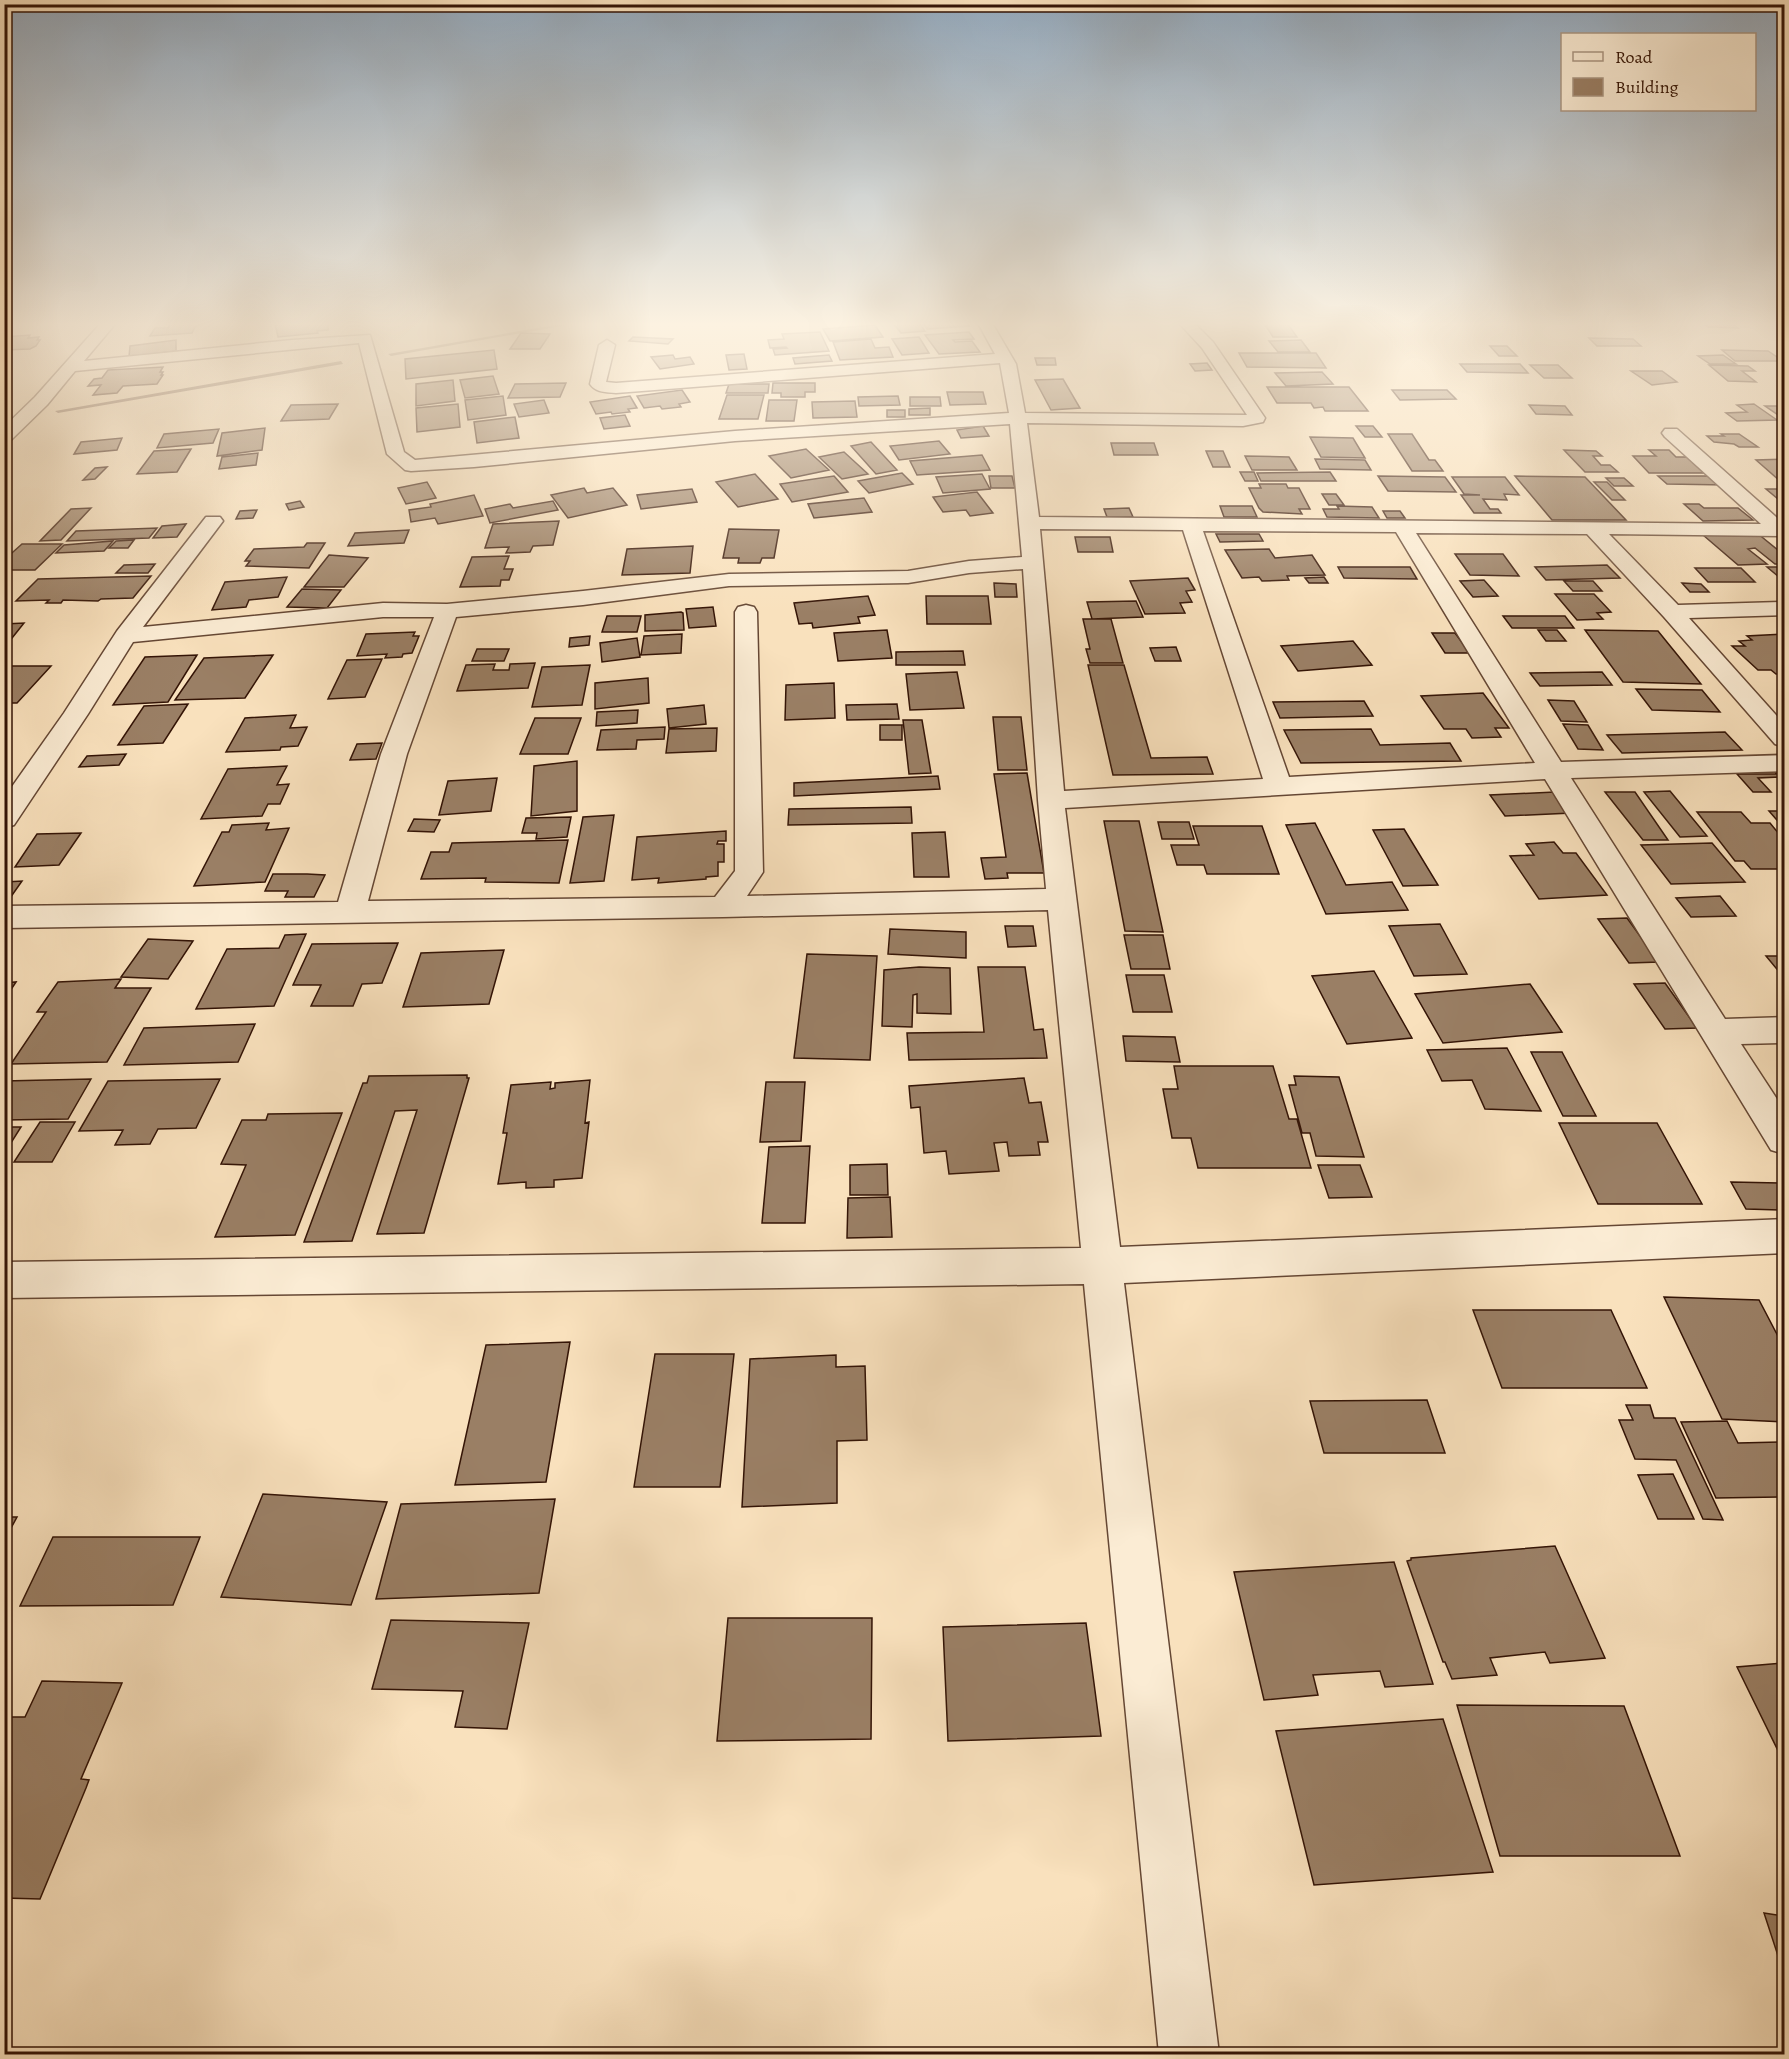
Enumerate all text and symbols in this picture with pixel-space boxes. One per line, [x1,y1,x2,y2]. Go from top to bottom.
legend [1561,33,1756,111]
text: Road [1615,45,1653,69]
text: Building [1615,75,1679,99]

